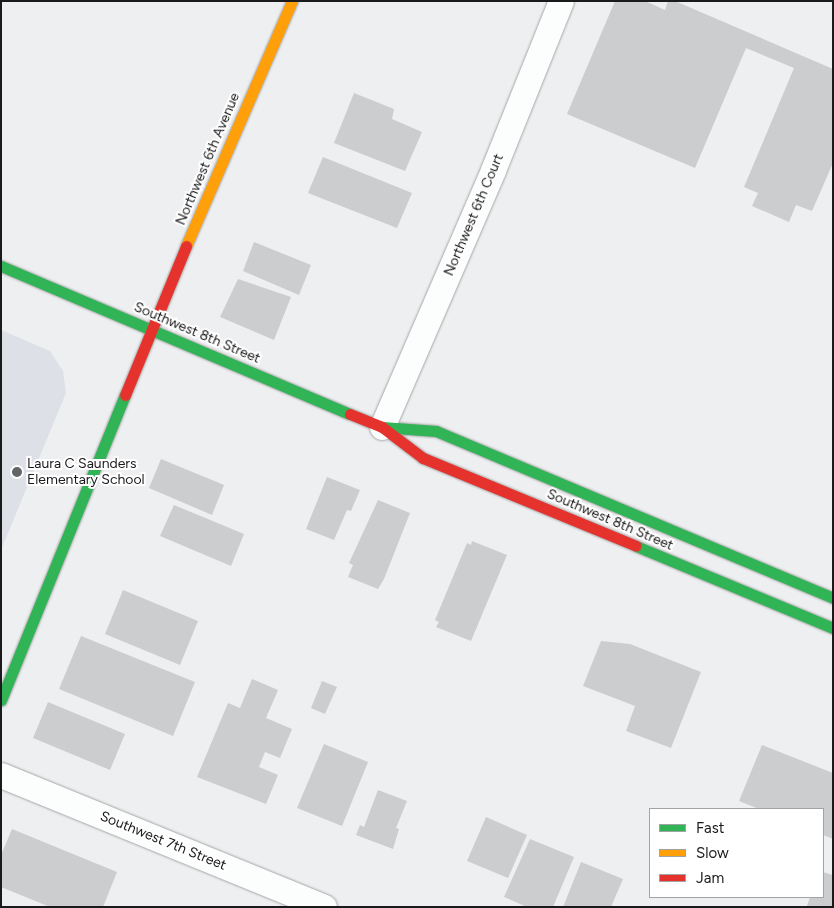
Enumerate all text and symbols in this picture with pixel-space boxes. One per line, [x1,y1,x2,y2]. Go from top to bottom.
street label: Northwest 6th Avenue [172,90,244,228]
street label: Northwest 6th Court [441,151,507,279]
street label: Southwest 8th Street [131,299,263,367]
place label: Laura C Saunders Elementary School [27,456,145,488]
marker: Laura C Saunders Elementary School [11,466,23,478]
street label: Southwest 8th Street [544,486,676,554]
street label: Southwest 7th Street [97,808,229,874]
legend [649,808,824,898]
text: Fast [696,819,724,837]
text: Slow [696,844,729,862]
text: Jam [696,869,724,887]

